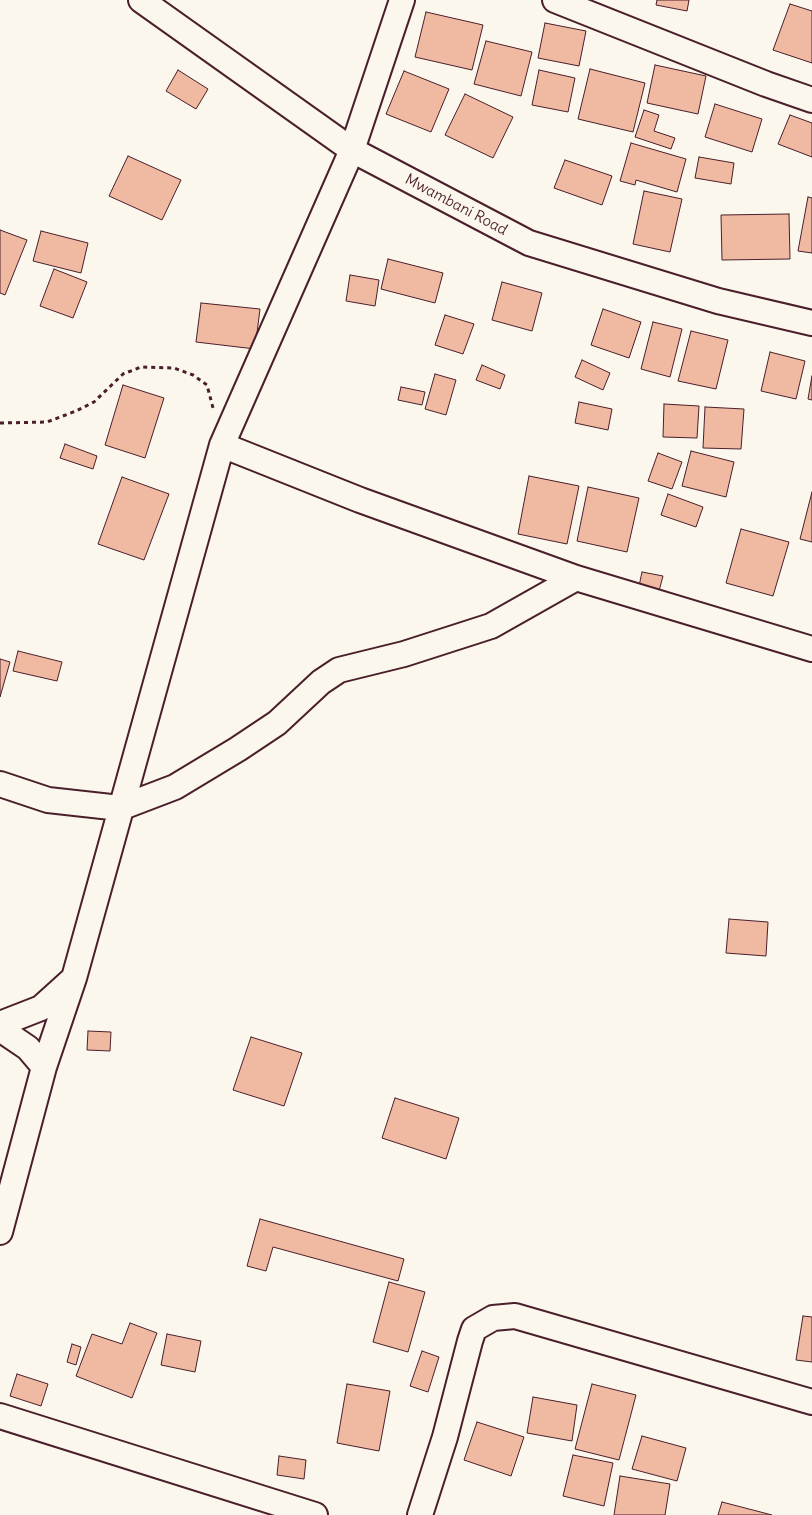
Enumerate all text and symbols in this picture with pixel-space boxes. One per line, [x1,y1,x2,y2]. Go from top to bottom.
street label: Mwambani Road [402,170,510,240]

